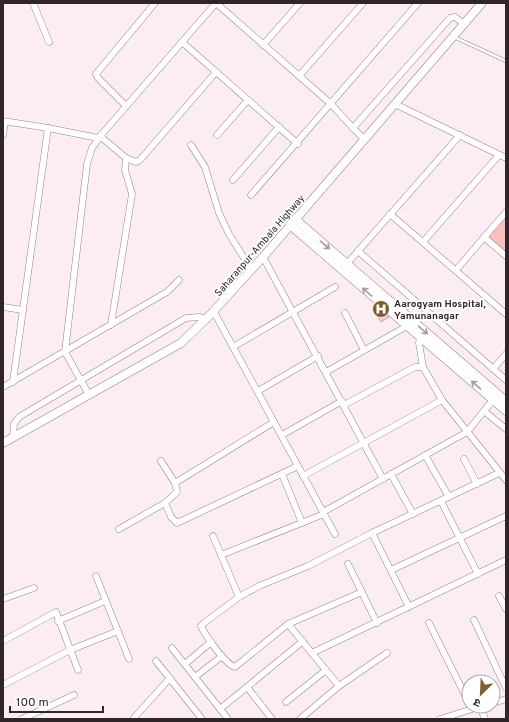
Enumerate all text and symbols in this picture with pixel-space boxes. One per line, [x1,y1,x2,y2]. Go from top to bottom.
street label: Saharanpur-Ambala Highway [212,192,308,300]
one-way arrow [319,240,330,249]
one-way arrow [362,287,372,296]
place label: Aarogyam Hospital, Yamunanagar [394,298,486,323]
hospital icon: Aarogyam Hospital, Yamunanagar [371,299,391,319]
one-way arrow [418,325,428,334]
one-way arrow [471,381,482,390]
north arrow [461,674,501,714]
scale bar [10,688,103,714]
text: उ [471,694,483,710]
text: 100 m [16,695,49,711]

